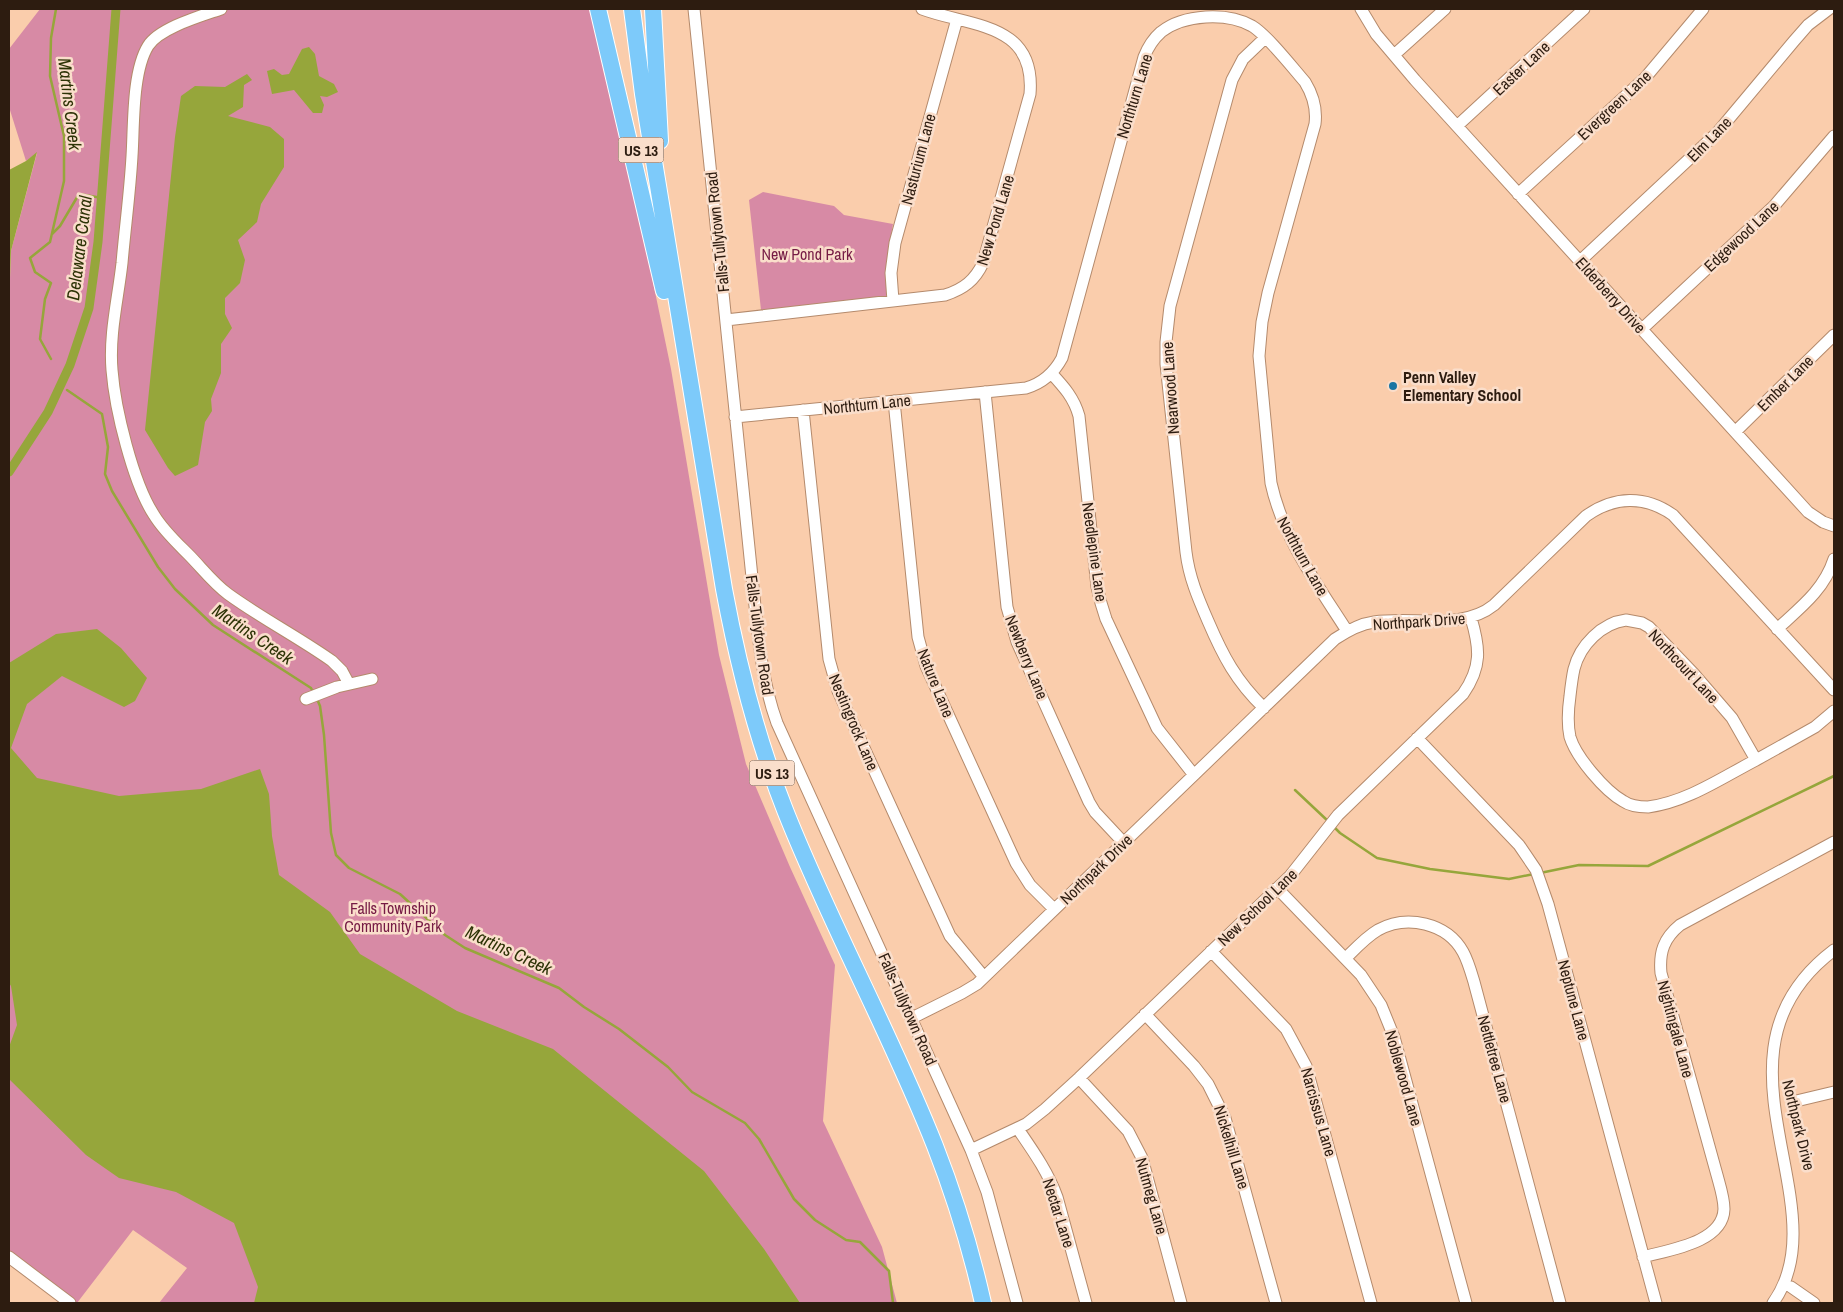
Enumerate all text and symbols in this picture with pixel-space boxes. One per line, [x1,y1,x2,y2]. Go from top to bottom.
street label: Easter Lane [1488,36,1554,100]
street label: Northturn Lane [1111,51,1157,141]
water label: Martins Creek [52,56,88,152]
street label: Evergreen Lane [1572,65,1656,145]
street label: Nasturium Lane [895,111,941,207]
street label: Elm Lane [1682,111,1736,167]
road number: US 13 [618,138,664,162]
street label: Falls-Tullytown Road [700,171,734,293]
street label: New Pond Lane [971,172,1019,268]
water label: Delaware Canal [60,194,98,302]
street label: Edgewood Lane [1699,196,1783,276]
park label: New Pond Park [761,243,853,265]
street label: Elderberry Drive [1571,252,1651,338]
street label: Nearwood Lane [1156,341,1184,435]
street label: Ember Lane [1752,350,1818,416]
place label: Penn Valley Elementary School [1403,366,1521,406]
marker: Penn Valley Elementary School [1387,380,1399,392]
street label: Northturn Lane [822,388,912,420]
street label: Needlepine Lane [1077,501,1113,603]
street label: Northturn Lane [1272,512,1334,600]
street label: Falls-Tullytown Road [741,574,779,696]
water label: Martins Creek [208,598,299,671]
street label: Northpark Drive [1372,607,1466,635]
street label: Newberry Lane [1000,612,1054,702]
street label: Northcourt Lane [1644,624,1724,708]
street label: Nature Lane [912,645,960,721]
street label: Nestingrock Lane [824,670,884,774]
road number: US 13 [750,760,794,786]
street label: Northpark Drive [1055,829,1137,909]
street label: New School Lane [1212,863,1302,951]
park label: Falls Township Community Park [344,897,442,937]
water label: Martins Creek [462,919,557,981]
street label: Falls-Tullytown Road [873,949,943,1069]
street label: Neptune Lane [1553,957,1595,1043]
street label: Nightingale Lane [1652,978,1700,1080]
street label: Nettletree Lane [1473,1013,1517,1105]
street label: Noblewood Lane [1380,1028,1428,1128]
street label: Narcissus Lane [1296,1065,1342,1159]
street label: Northpark Drive [1777,1077,1821,1173]
street label: Nickelhill Lane [1209,1103,1255,1191]
street label: Nutmeg Lane [1131,1155,1173,1237]
street label: Nectar Lane [1037,1176,1081,1250]

